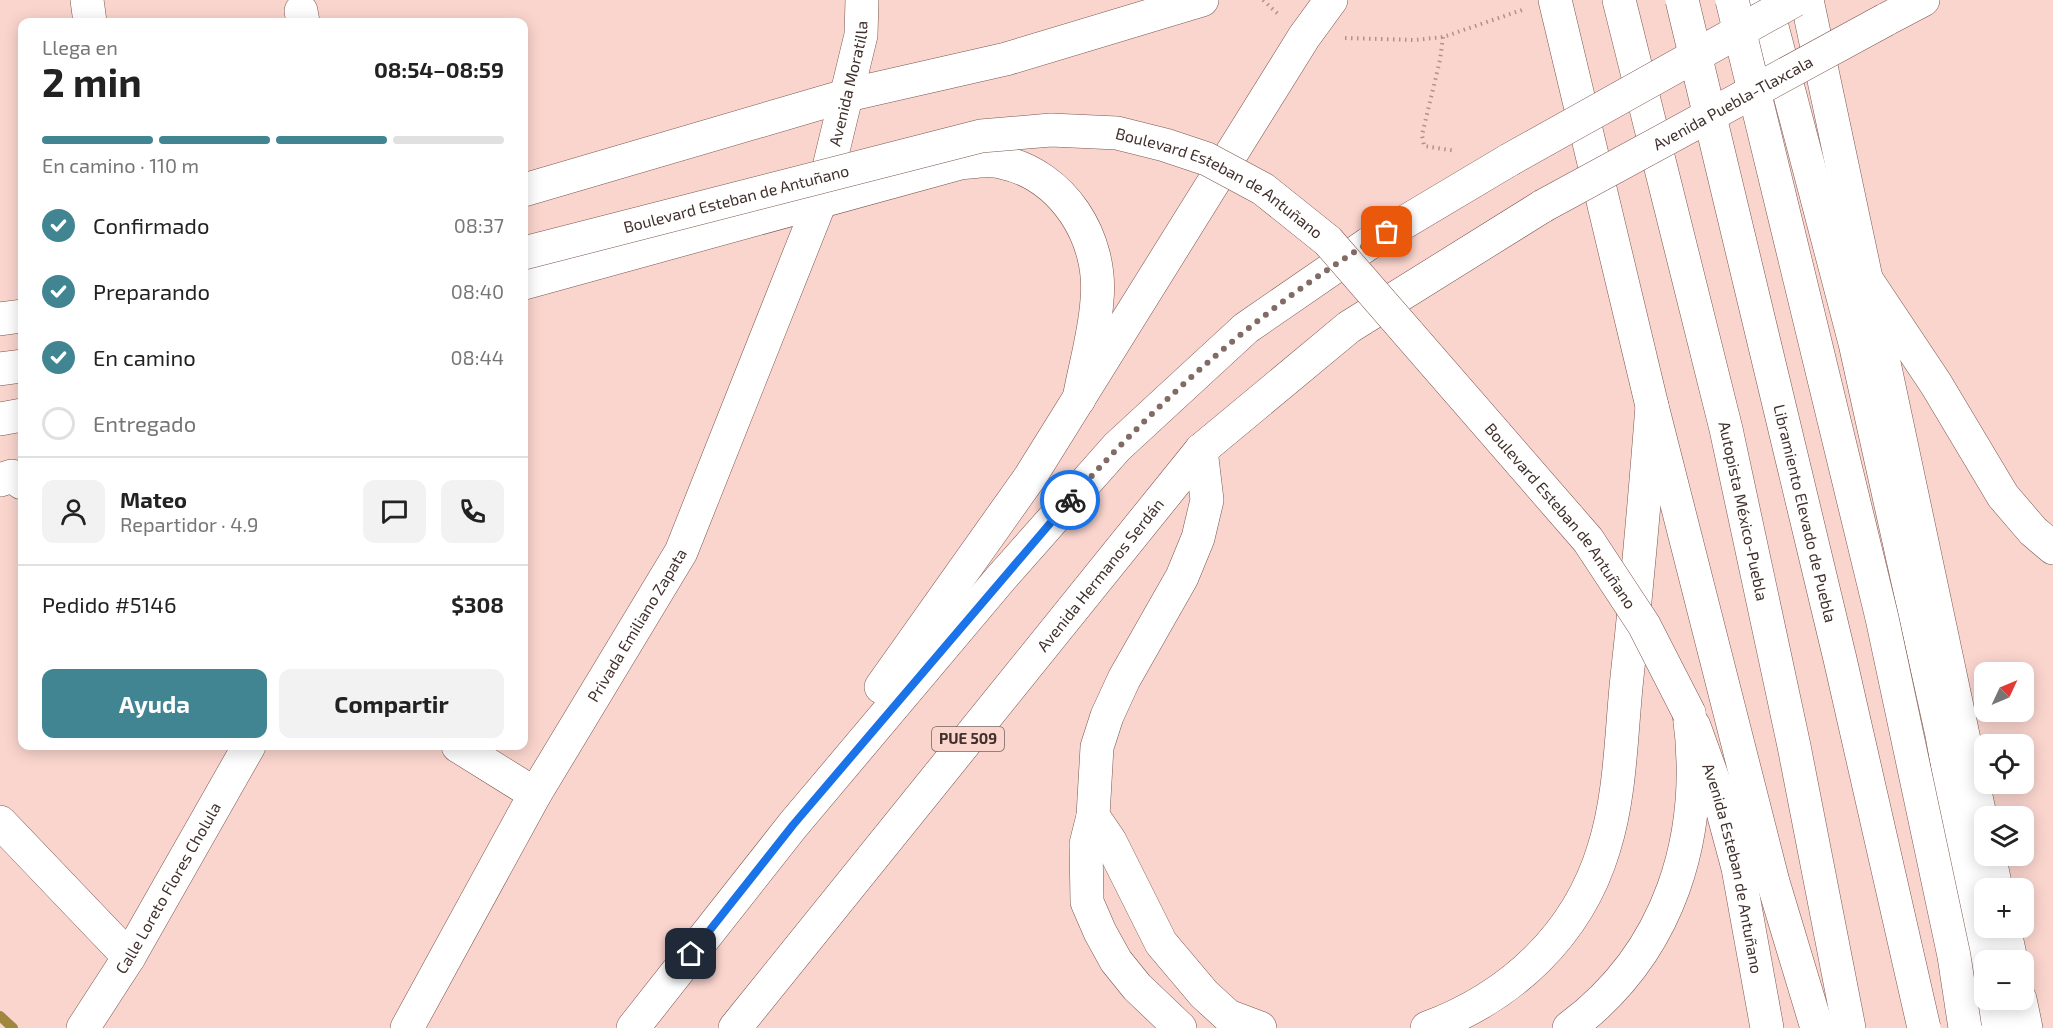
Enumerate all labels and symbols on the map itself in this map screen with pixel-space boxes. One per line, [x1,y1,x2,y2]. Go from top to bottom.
street label: Avenida Moratilla [824,21,870,148]
street label: Avenida Puebla-Tlaxcala [1649,51,1816,153]
street label: Boulevard Esteban de Antuñano [1114,123,1327,242]
street label: Boulevard Esteban de Antuñano [621,160,851,236]
pin [1361,206,1412,257]
street label: Libramiento Elevado de Puebla [1770,402,1841,624]
street label: Boulevard Esteban de Antuñano [1482,419,1641,612]
street label: Autopista México-Puebla [1715,419,1773,602]
courier [1040,470,1100,530]
street label: Avenida Hermanos Serdán [1033,494,1167,655]
street label: Privada Emiliano Zapata [583,545,690,705]
north arrow [1974,662,2034,722]
road number: PUE 509 [932,727,1004,751]
street label: Avenida Esteban de Antuñano [1699,760,1767,975]
street label: Calle Loreto Flores Cholula [111,799,224,977]
pin [665,928,716,979]

